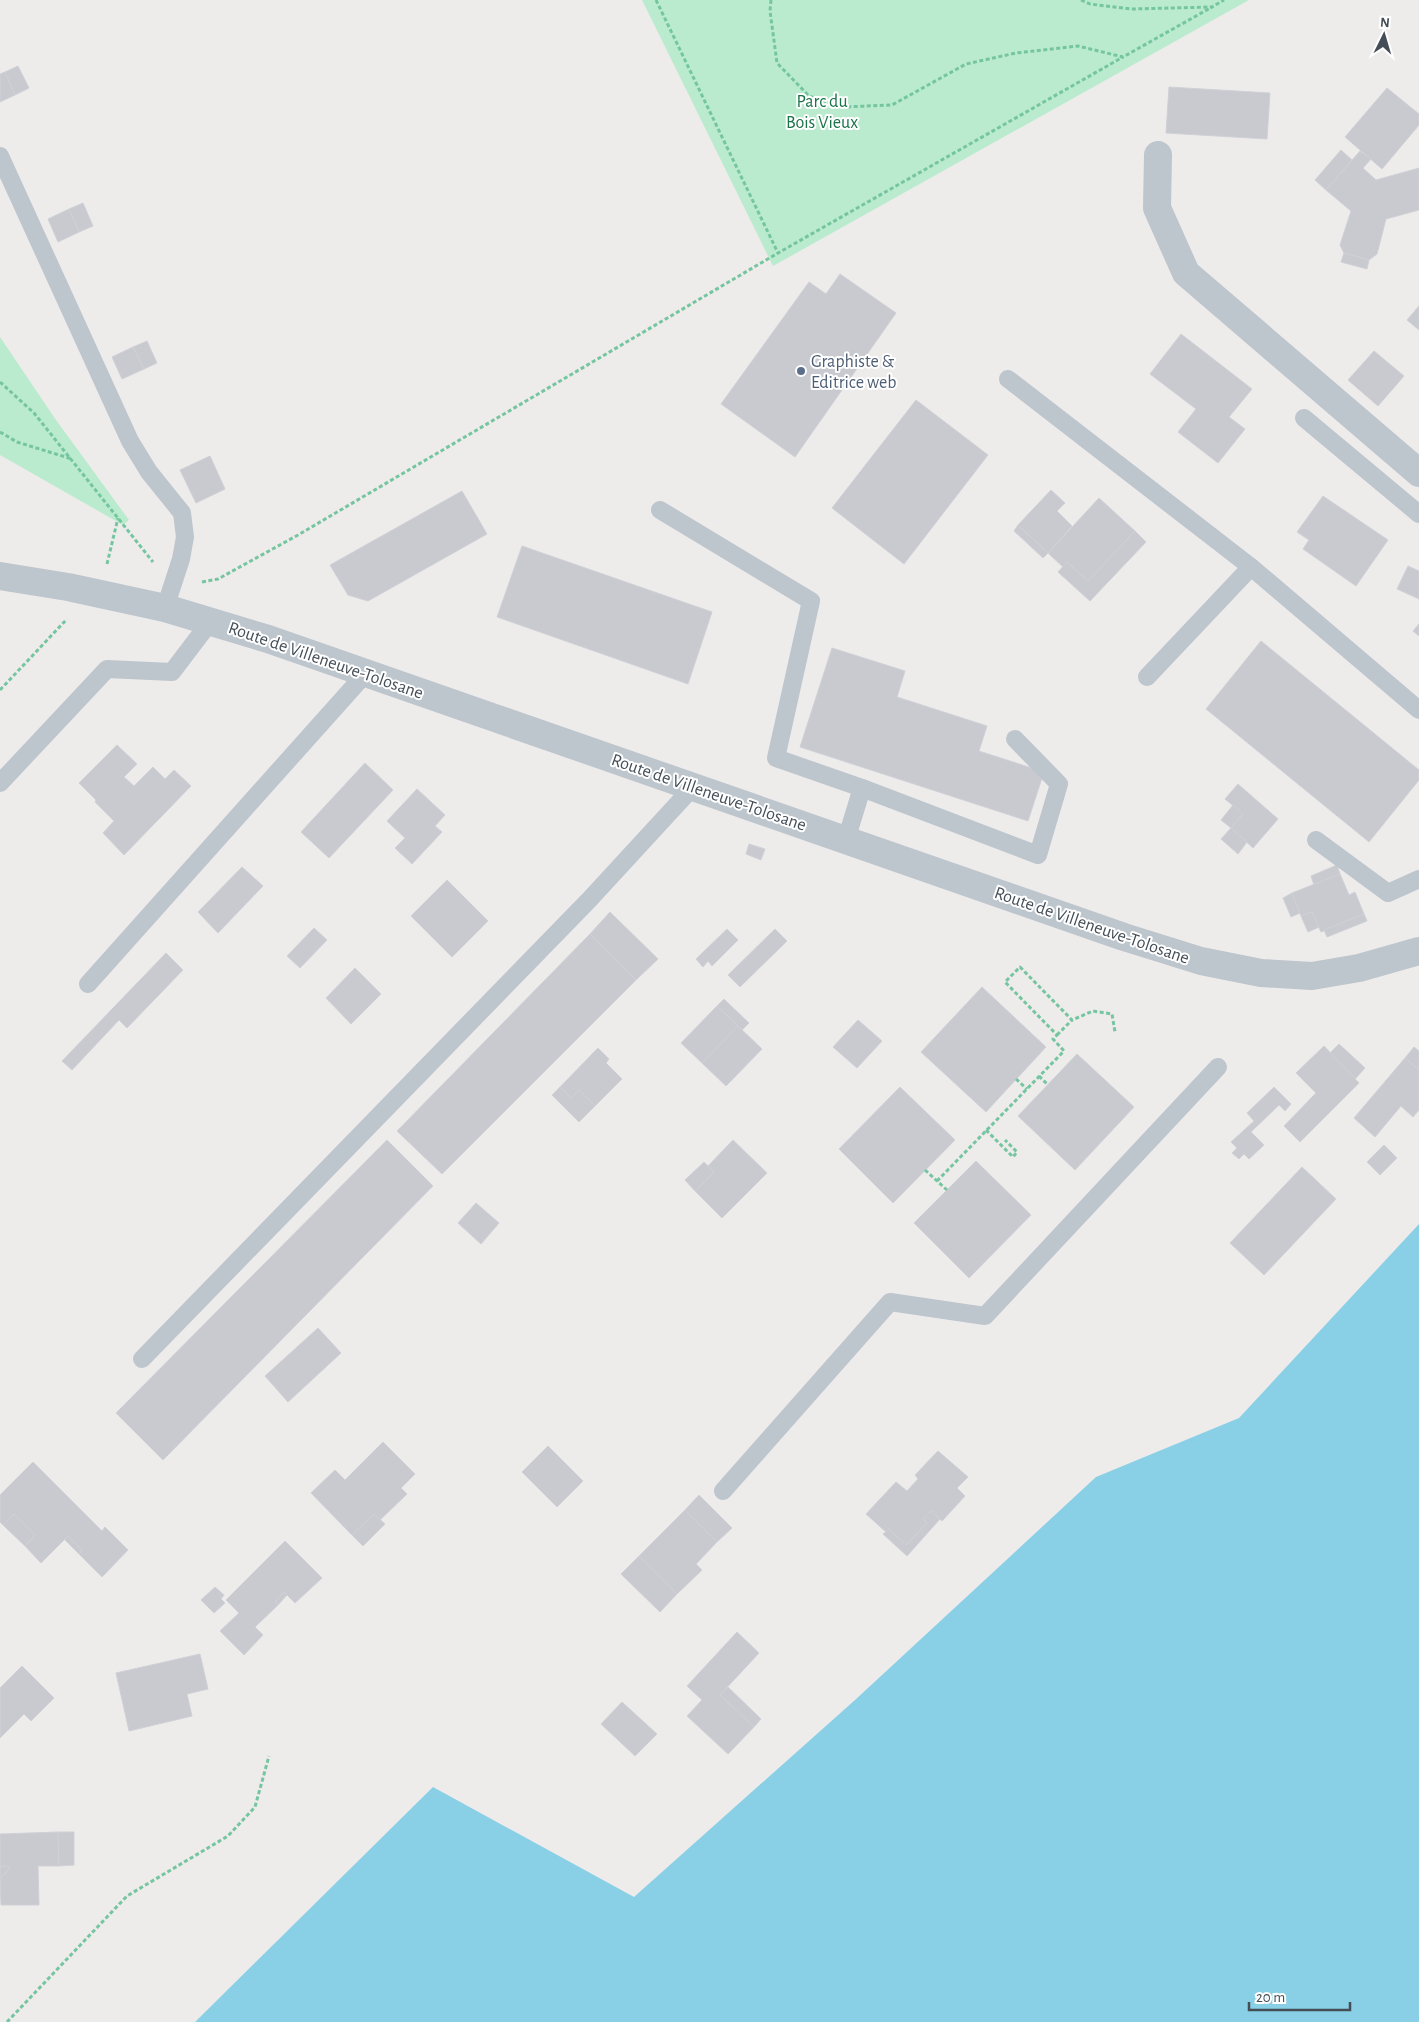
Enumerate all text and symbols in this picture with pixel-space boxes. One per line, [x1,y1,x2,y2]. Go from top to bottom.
north arrow [1359,10,1409,60]
text: N [1380,16,1391,30]
park label: Parc du Bois Vieux [786,93,858,132]
place label: Graphiste & Editrice web [811,353,896,392]
marker: Graphiste & Editrice web [795,365,807,377]
street label: Route de Villeneuve-Tolosane [226,619,426,703]
street label: Route de Villeneuve-Tolosane [609,751,809,835]
street label: Route de Villeneuve-Tolosane [992,884,1192,968]
scale bar [1249,1980,1350,2012]
text: 20 m [1256,1990,1285,2005]

